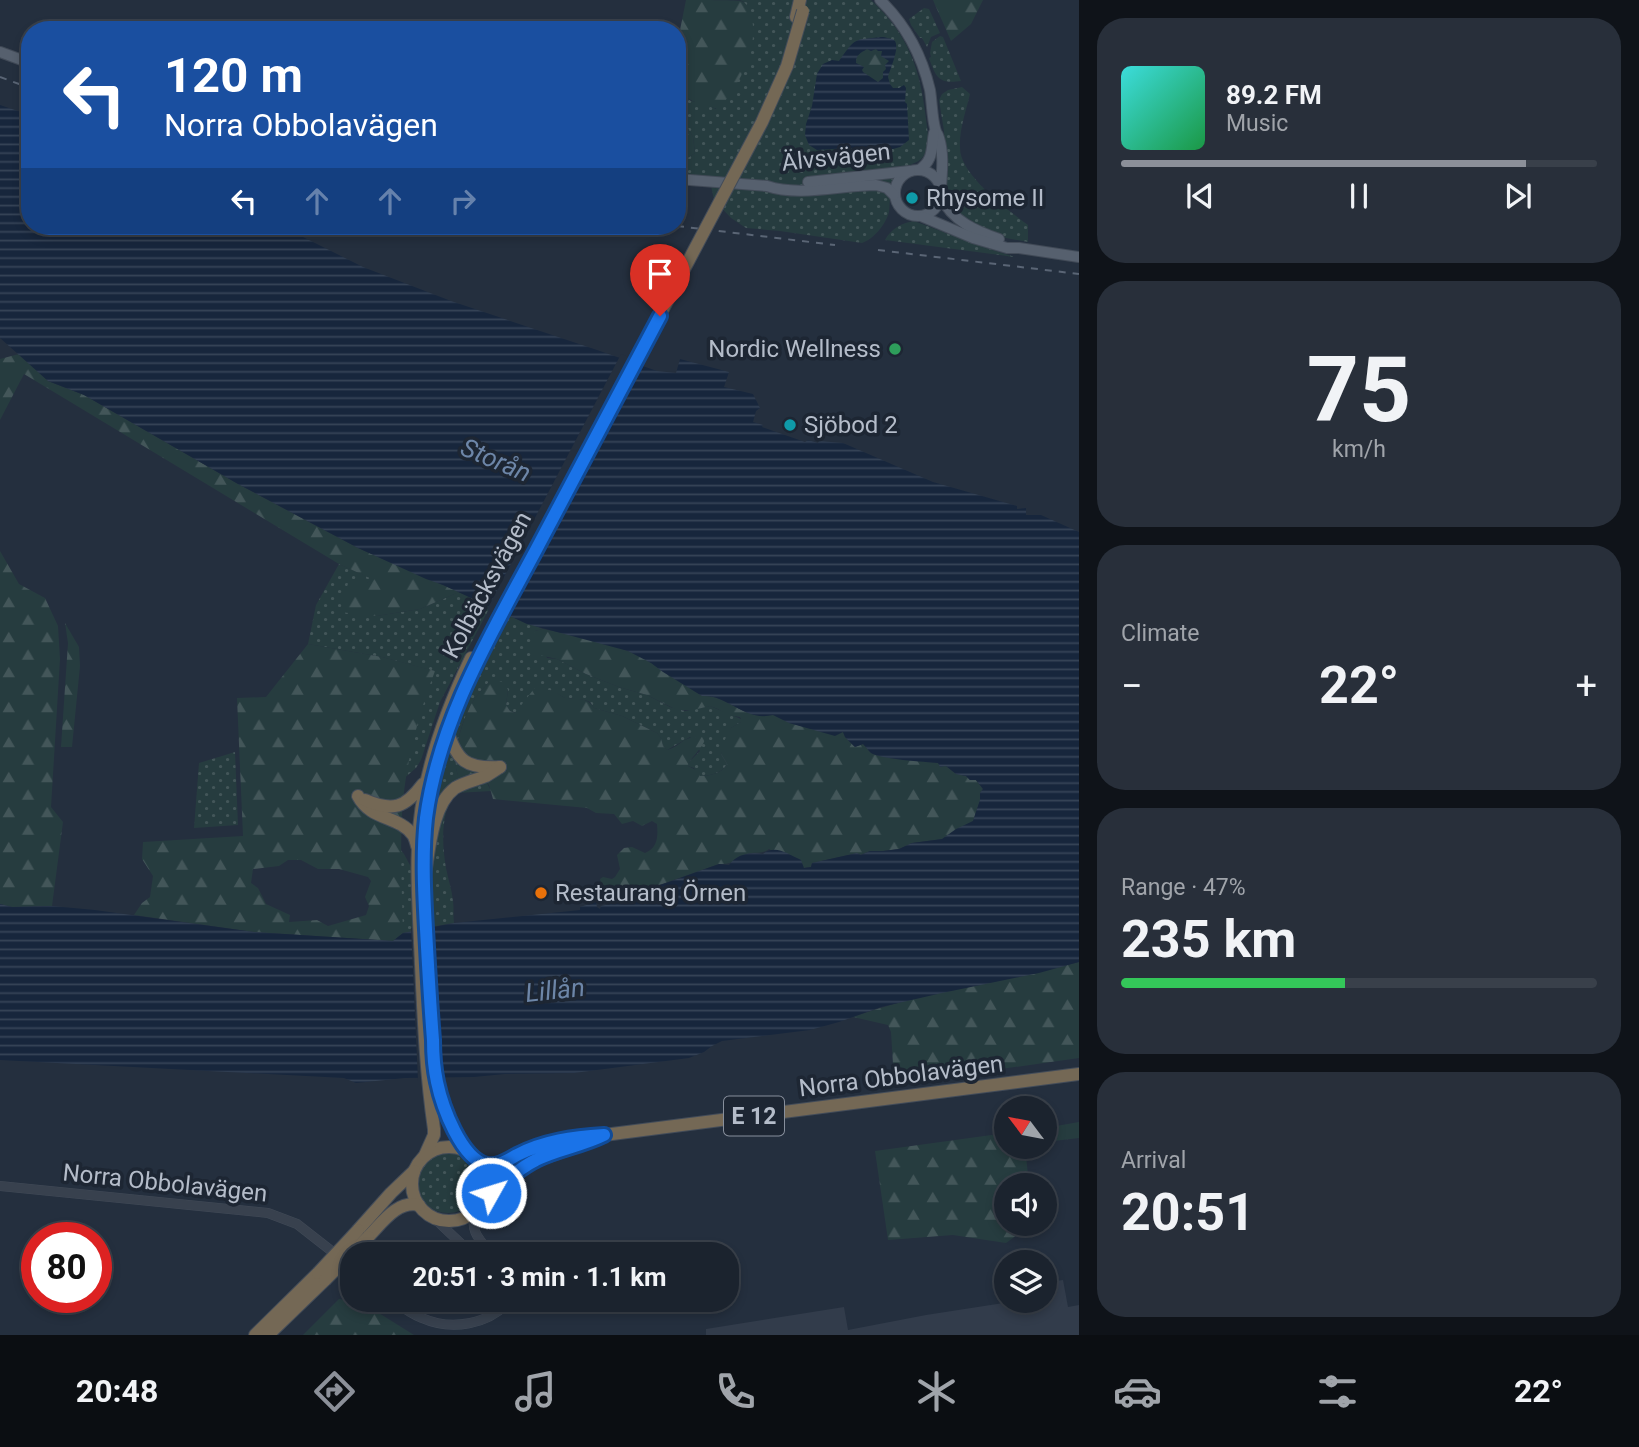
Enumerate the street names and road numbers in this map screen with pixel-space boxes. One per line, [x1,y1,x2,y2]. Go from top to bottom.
street label: Älvsvägen [780,137,892,177]
street label: Kolbäcksvägen [437,507,537,663]
street label: Norra Obbolavägen [797,1050,1005,1102]
road number: E 12 [724,1096,784,1135]
street label: Norra Obbolavägen [61,1158,269,1208]

